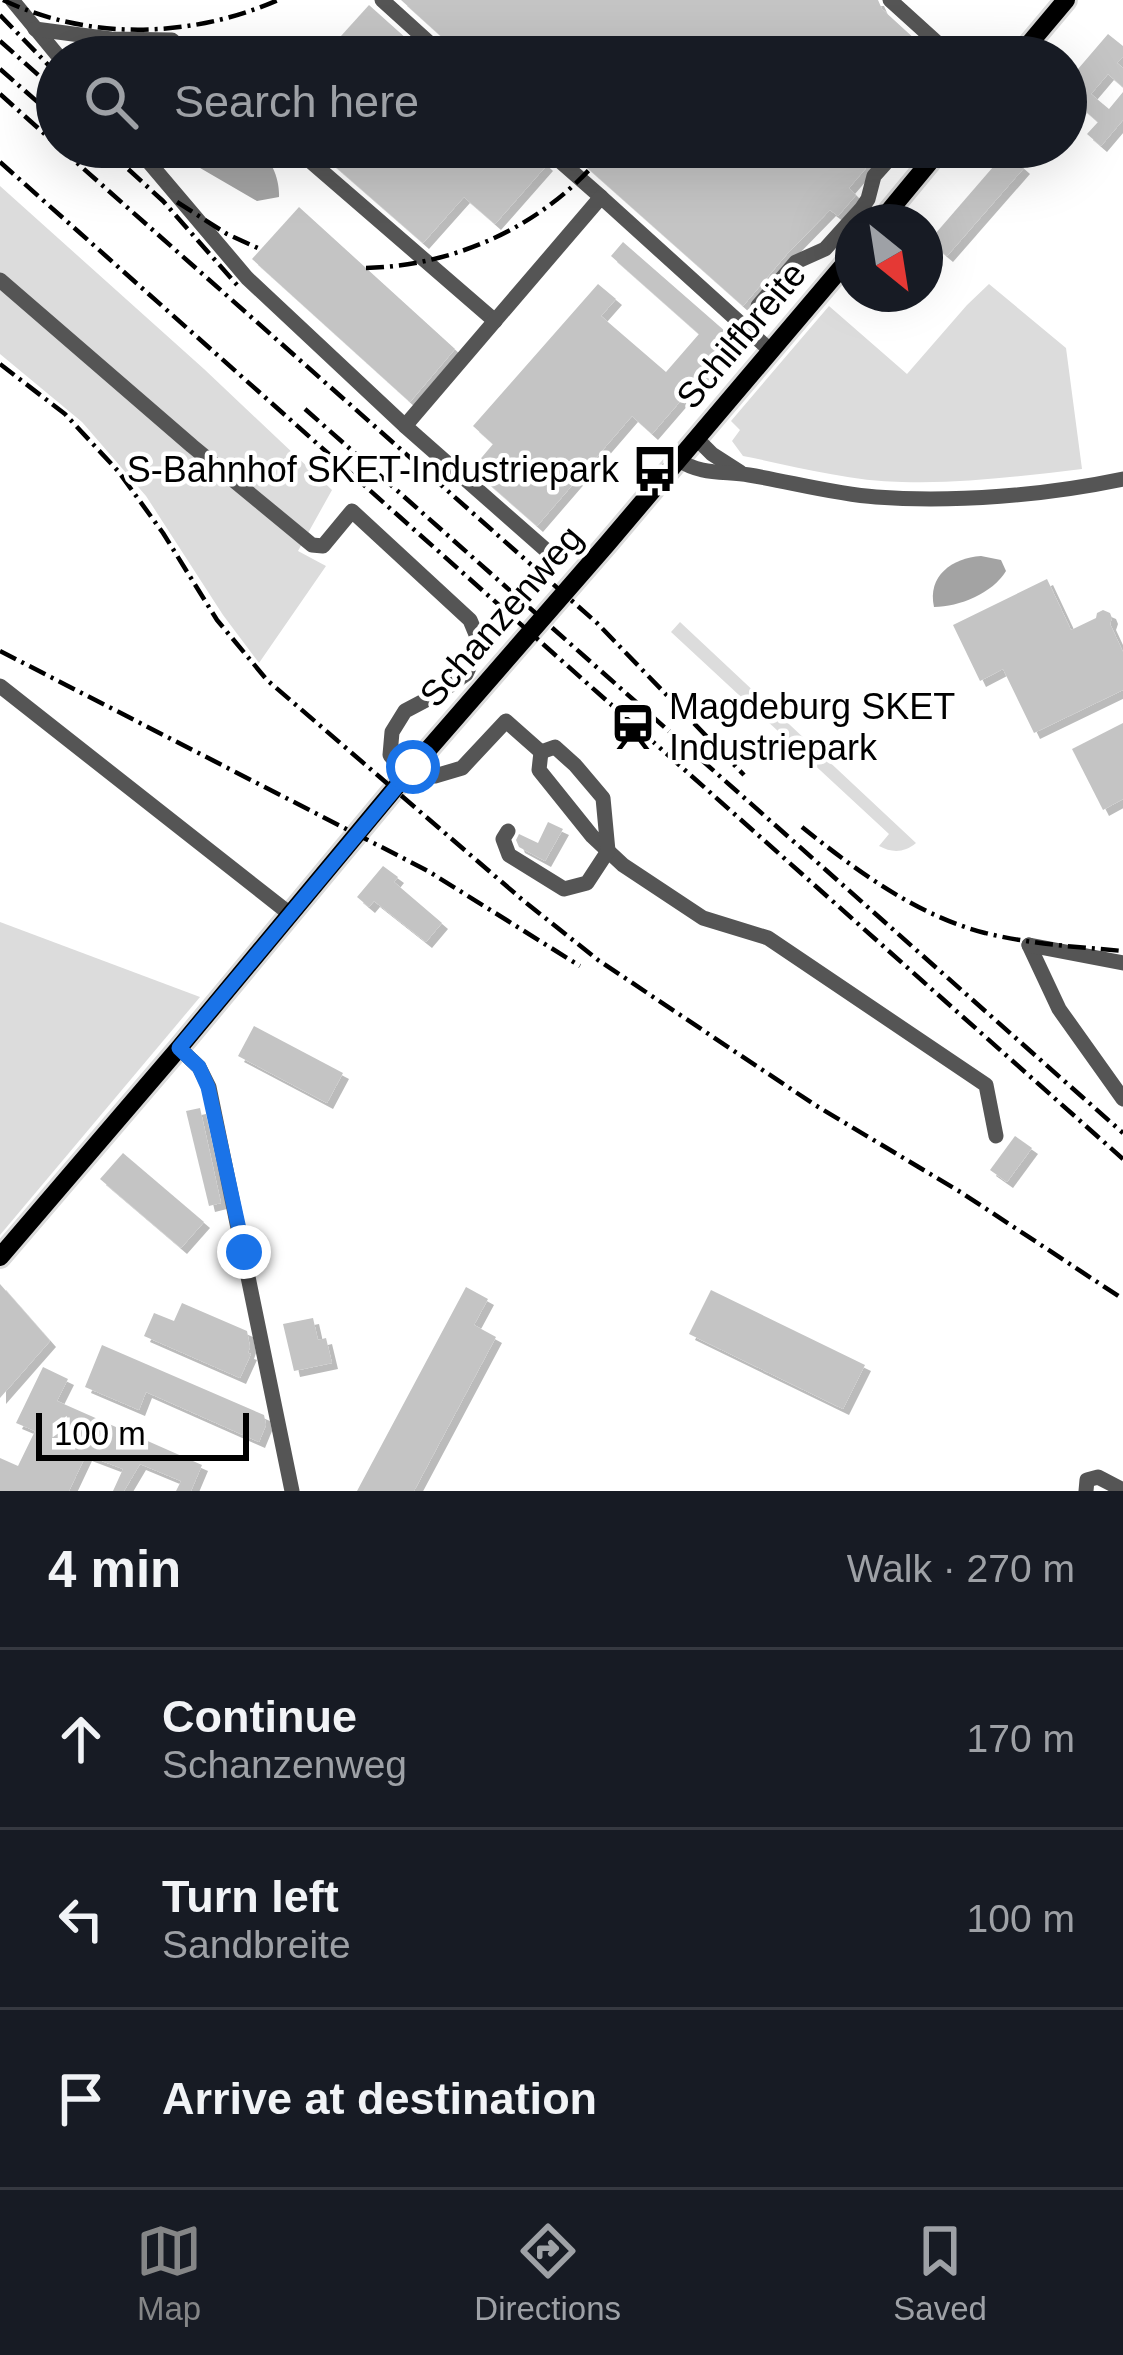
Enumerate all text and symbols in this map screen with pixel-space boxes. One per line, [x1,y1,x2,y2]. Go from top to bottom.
search box [36,36,1087,168]
icon: search [78,69,144,135]
text: Search here [174,76,419,127]
north arrow [835,204,943,312]
street label: Schilfbreite [668,254,814,416]
bus stop icon: S-Bahnhof SKET-Industriepark [630,444,680,494]
place label: S-Bahnhof SKET-Industriepark [127,449,620,490]
street label: Schanzenweg [411,517,591,715]
place label: Magdeburg SKET Industriepark [669,686,955,768]
station icon: Magdeburg SKET Industriepark [608,702,658,752]
route start [386,740,440,794]
route end [217,1225,271,1279]
scale bar [36,1407,249,1460]
text: 100 m [54,1415,146,1452]
text: 4 min [48,1541,181,1598]
text: Walk · 270 m [847,1547,1075,1590]
text: Continue [162,1691,357,1742]
icon: ahead [48,1706,114,1772]
text: 170 m [967,1717,1075,1760]
text: Schanzenweg [162,1743,407,1786]
text: Turn left [162,1871,339,1922]
icon: left [48,1886,114,1952]
text: 100 m [967,1897,1075,1940]
text: Sandbreite [162,1923,351,1966]
icon: arrive [48,2066,114,2132]
text: Arrive at destination [162,2073,597,2124]
tab: Map [136,2218,202,2328]
tab: Directions [474,2218,621,2328]
tab: Saved [893,2218,987,2328]

